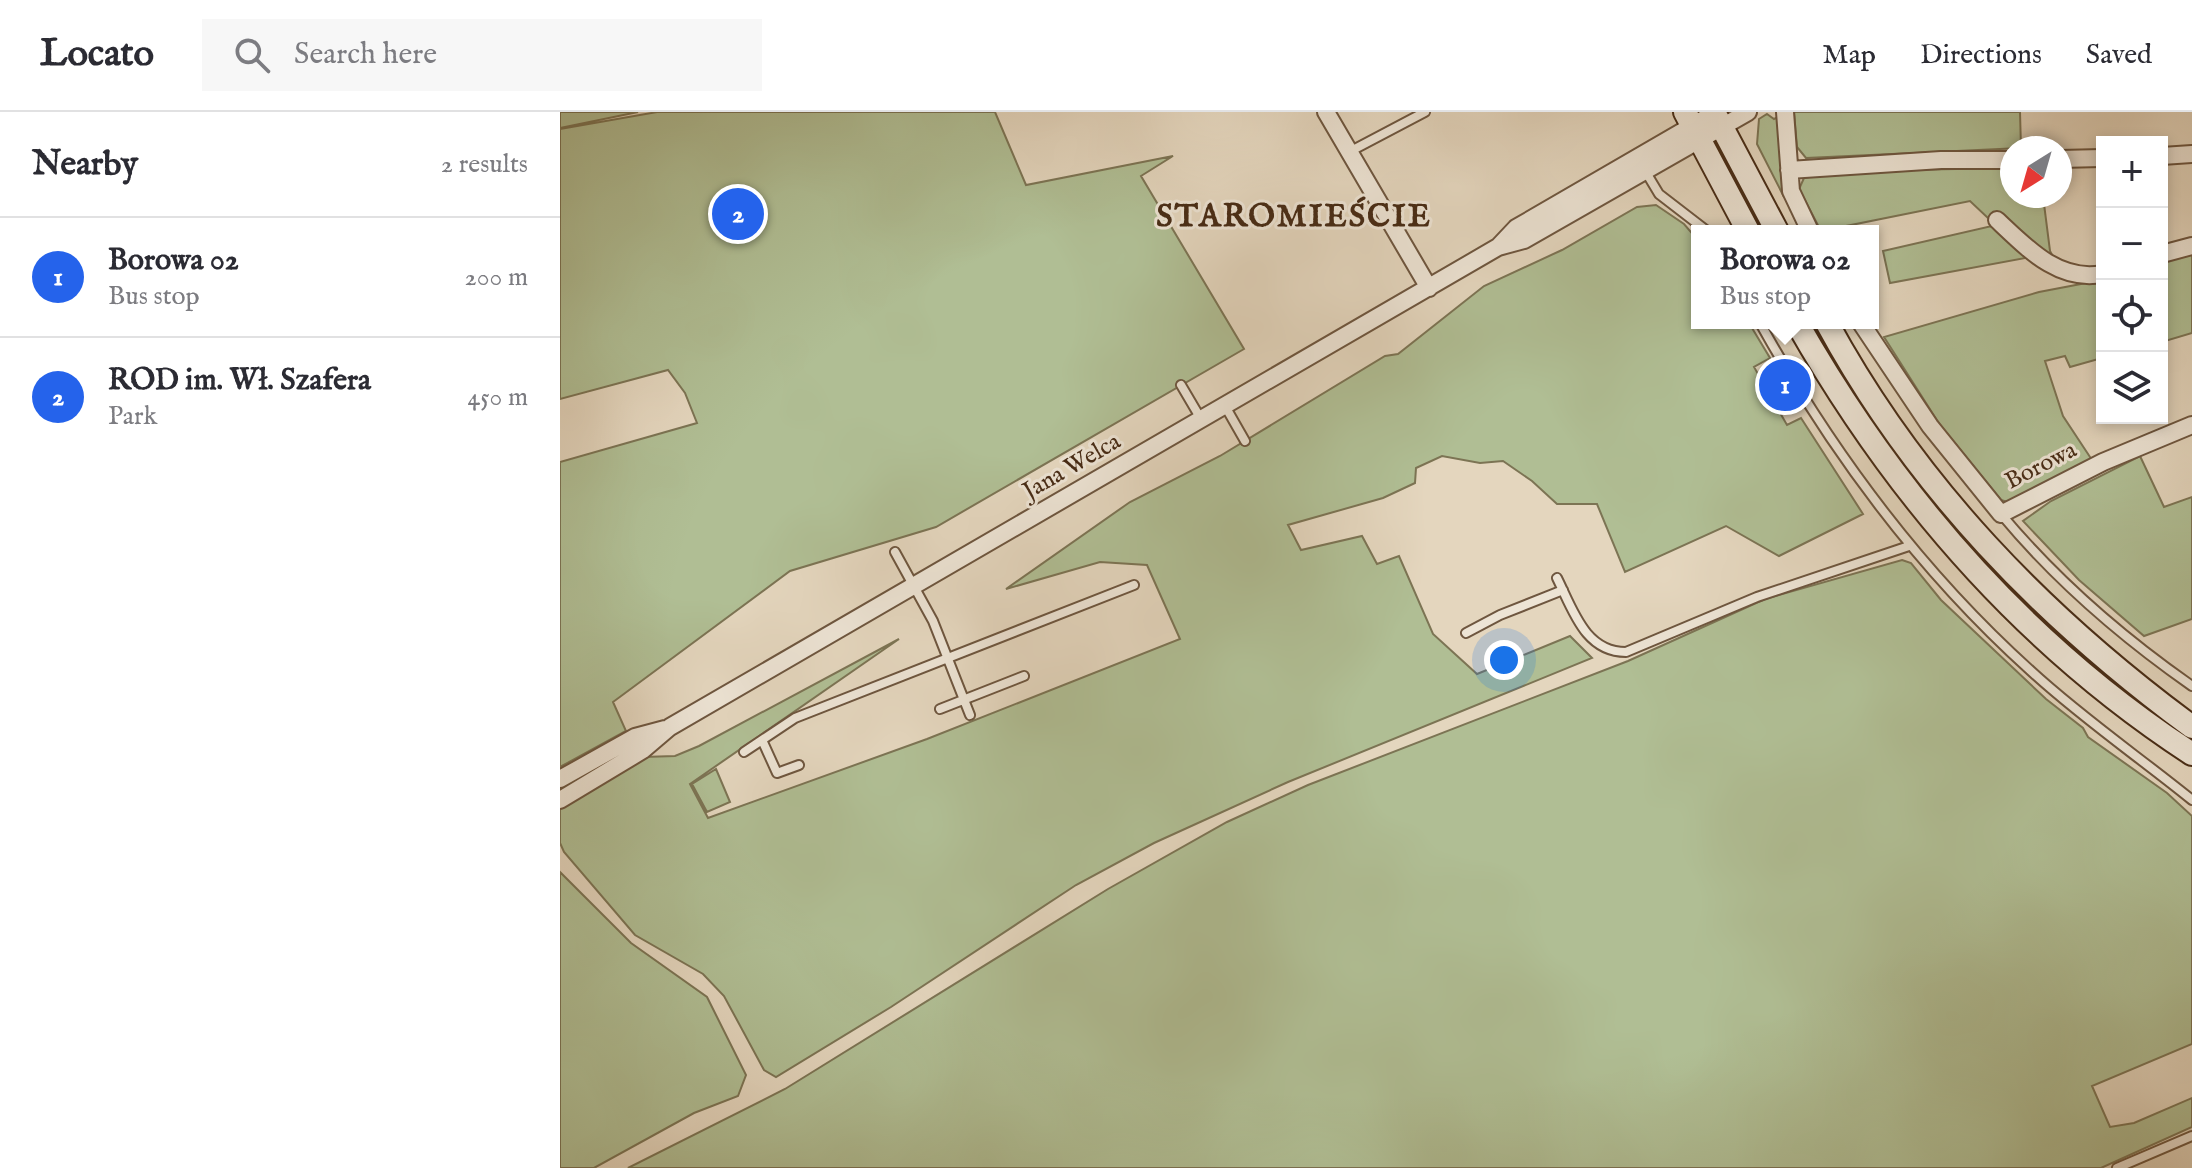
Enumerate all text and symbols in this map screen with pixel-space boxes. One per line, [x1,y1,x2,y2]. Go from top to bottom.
search box [202,19,762,91]
text: Locato [40,31,154,79]
icon: search [230,33,274,77]
text: Search here [294,36,437,74]
text: Map [1822,38,1876,73]
text: Directions [1920,38,2042,73]
text: Saved [2086,38,2152,73]
north arrow [2000,136,2072,208]
map controls [2096,136,2168,424]
button: + [2096,136,2168,208]
text: Nearby [32,143,138,186]
text: 2 results [441,148,528,181]
pin: 2 [712,184,764,244]
district label: STAROMIEŚCIE [1156,196,1432,238]
button: − [2096,208,2168,280]
popup [1691,225,1879,329]
text: Borowa 02 [108,242,239,280]
text: Borowa 02 [1720,242,1850,280]
text: 1 [53,261,63,294]
text: 200 m [464,261,528,294]
text: Bus stop [108,280,200,313]
text: Bus stop [1720,280,1811,313]
button: locate [2096,280,2168,352]
button: layers [2096,352,2168,424]
pin: 1 [1759,355,1811,415]
text: ROD im. Wł. Szafera [108,362,371,400]
text: 2 [52,381,64,414]
text: 450 m [468,381,528,414]
text: Park [108,400,157,433]
street label: Jana Welca [1015,426,1127,509]
street label: Borowa [2000,435,2083,497]
your location [1484,640,1524,680]

